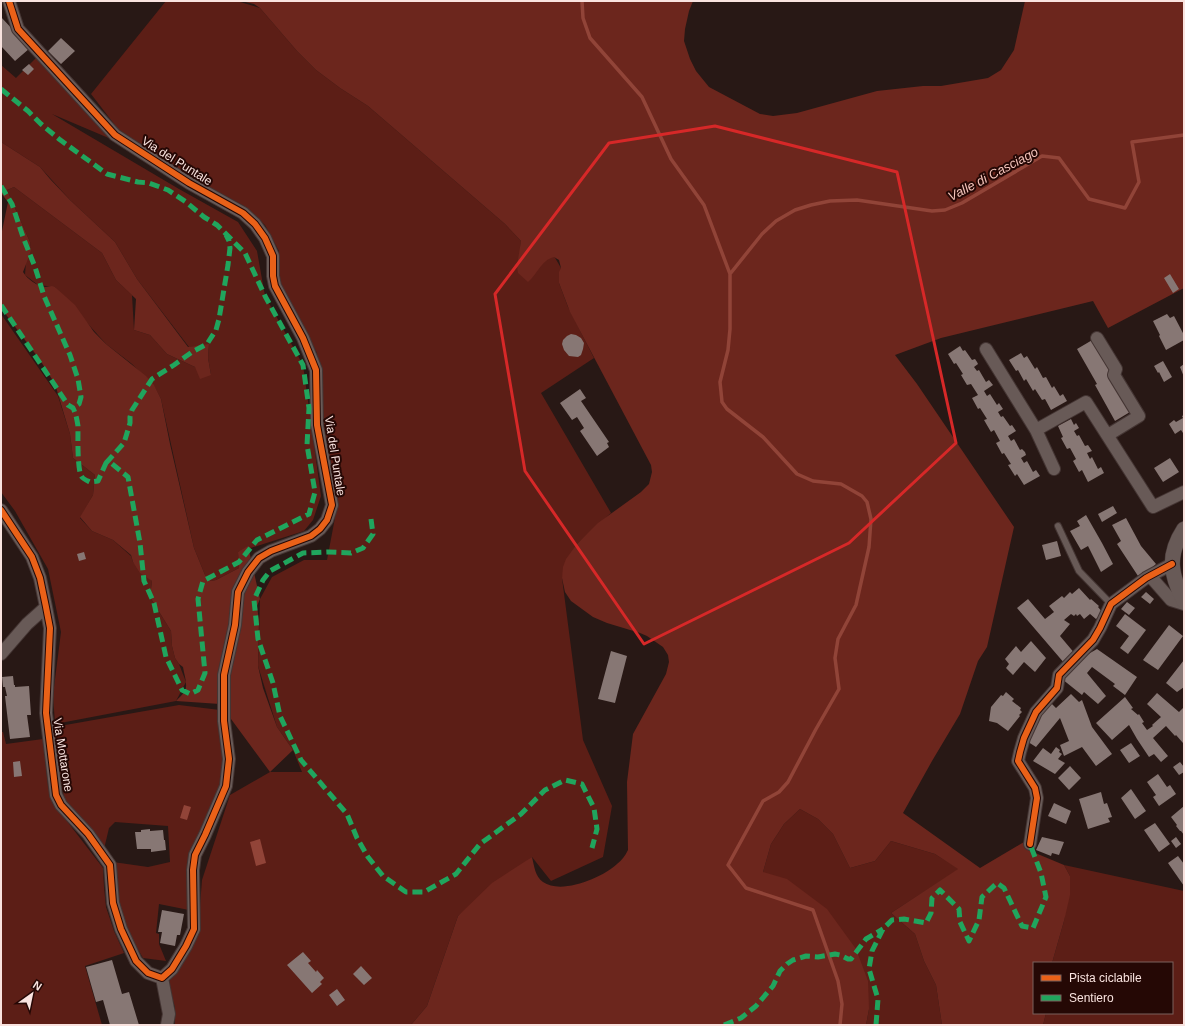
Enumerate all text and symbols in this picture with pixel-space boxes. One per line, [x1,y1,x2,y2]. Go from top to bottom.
street label: Via del Puntale [139,134,215,188]
water label: Valle di Casciago [945,144,1041,204]
street label: Via del Puntale [322,415,348,497]
street label: Via Mottarone [50,717,76,793]
legend [1033,962,1173,1014]
text: Pista ciclabile [1069,971,1142,985]
north arrow [12,974,52,1014]
text: N [31,978,44,993]
text: Sentiero [1069,991,1114,1005]

